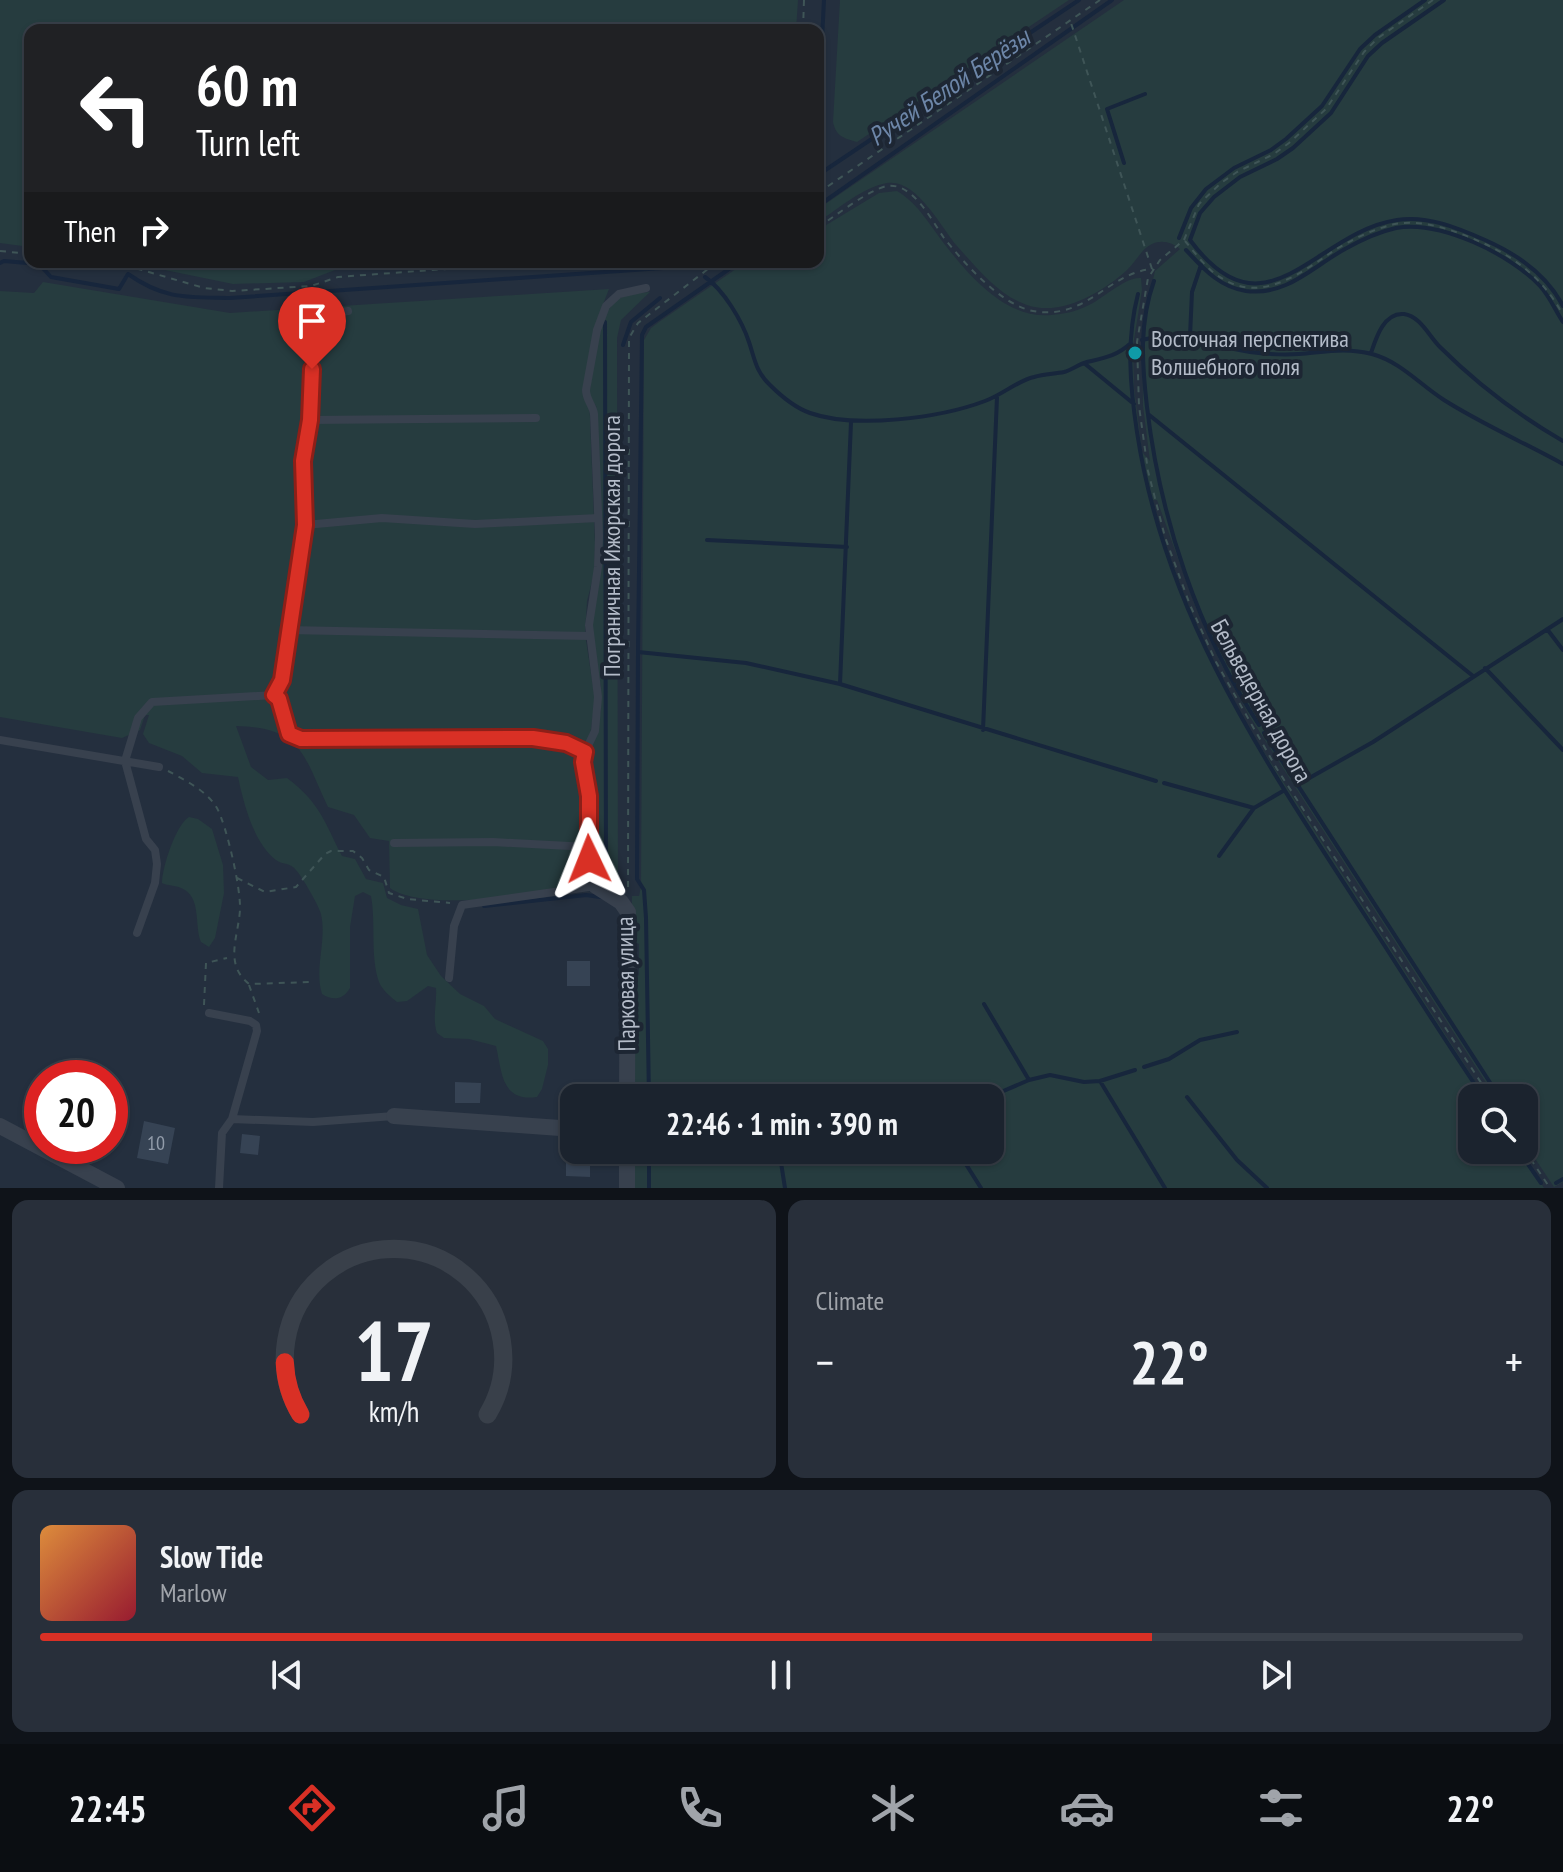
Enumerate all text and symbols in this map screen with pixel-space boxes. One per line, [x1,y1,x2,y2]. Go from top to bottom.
water label: Ручей Белой Берёзы [862,19,1037,153]
text: 60 m [196,49,298,121]
icon: left [64,56,168,160]
text: Turn left [196,119,300,166]
icon: right [132,208,176,252]
text: Then [64,211,116,250]
pin [278,287,346,369]
icon: arrive [290,299,334,343]
place label: Восточная перспектива Волшебного поля [1151,323,1349,382]
marker: Восточная перспектива Волшебного поля [1126,344,1144,362]
street label: Пограничная Ижорская дорога [596,415,627,677]
street label: Бельведерная дорога [1204,614,1319,788]
position arrow [547,817,631,901]
street label: Парковая улица [609,916,642,1052]
speed limit sign: 20 [24,1060,128,1164]
map controls [1458,1084,1538,1164]
button: search [1458,1084,1538,1164]
text: 22:46 · 1 min · 390 m [666,1104,898,1143]
house number: 10 [147,1130,165,1156]
text: Climate [816,1284,884,1317]
text: 17 [354,1296,434,1404]
text: 22° [1130,1323,1209,1401]
text: − [816,1333,834,1390]
text: + [1505,1333,1523,1390]
text: km/h [368,1393,419,1430]
text: Slow Tide [160,1537,263,1576]
text: Marlow [160,1576,226,1609]
icon: previous [265,1653,309,1697]
icon: pause [759,1653,803,1697]
icon: next [1254,1653,1298,1697]
icon: directions [284,1780,340,1836]
icon: music [478,1780,534,1836]
icon: phone [672,1780,728,1836]
icon: climate [865,1780,921,1836]
icon: car [1059,1780,1115,1836]
icon: filters [1253,1780,1309,1836]
text: 22:45 [69,1785,147,1832]
text: 22° [1447,1785,1494,1832]

